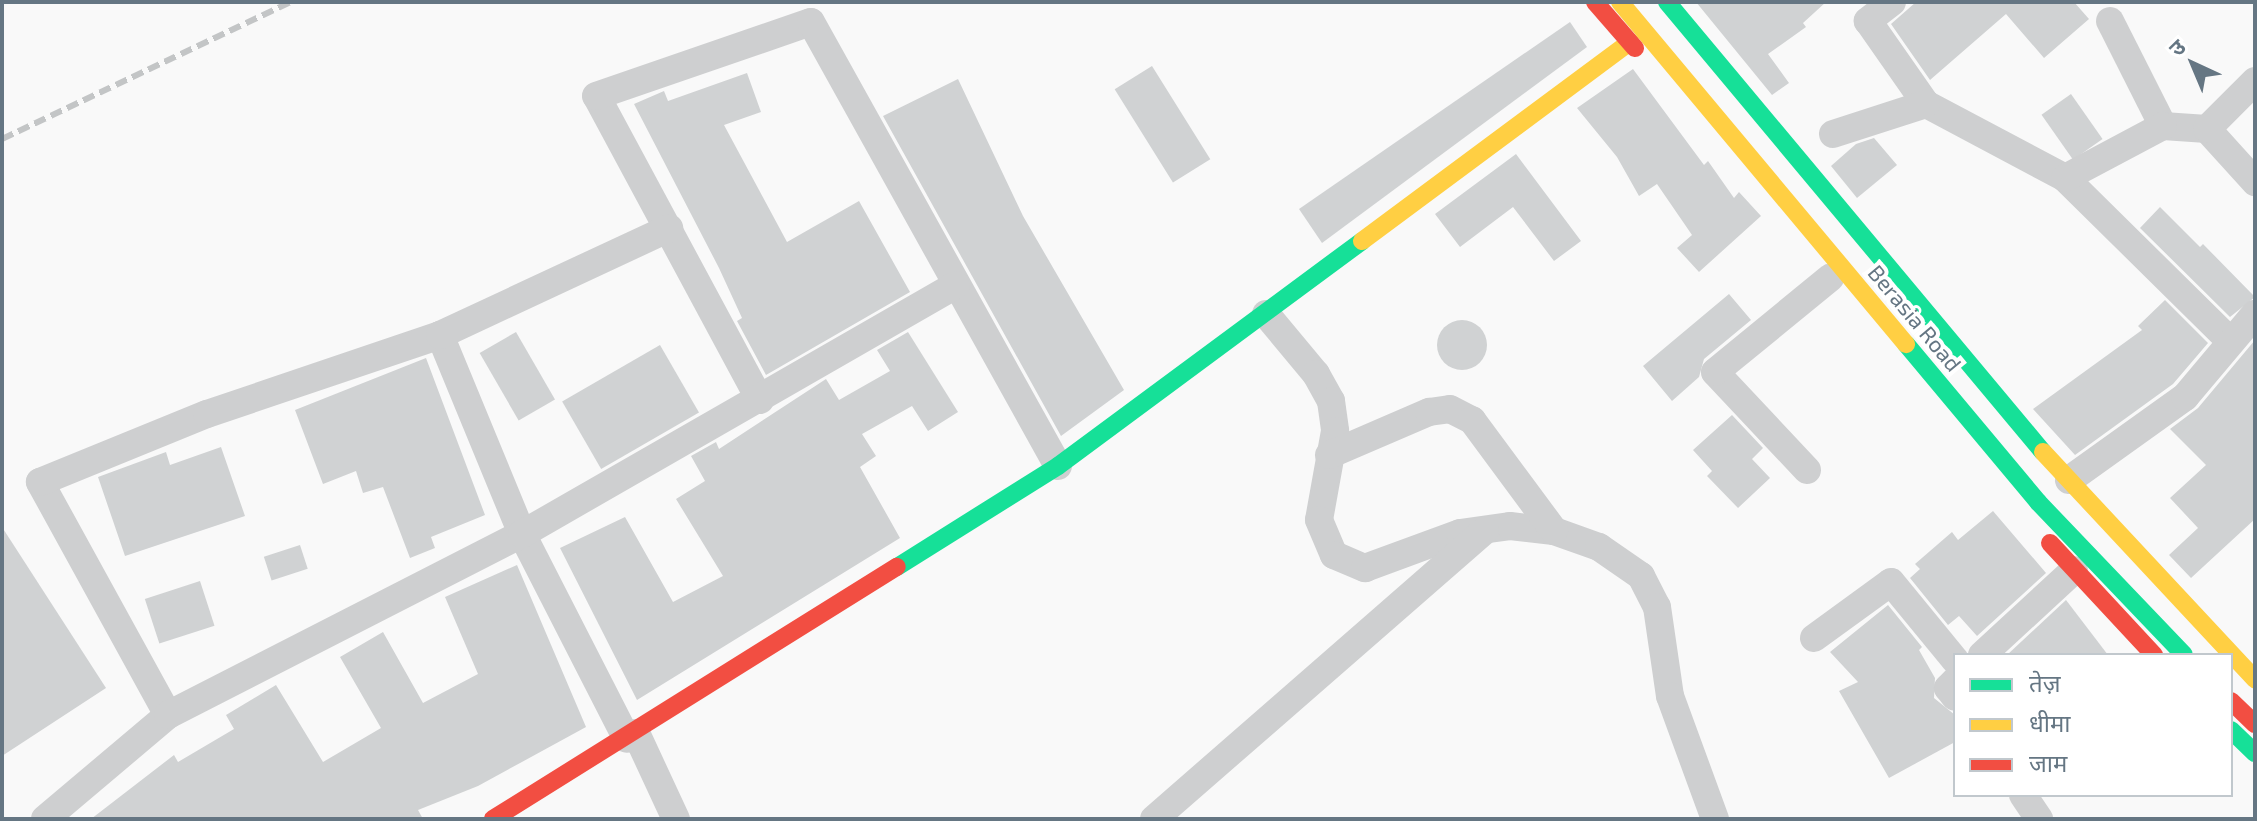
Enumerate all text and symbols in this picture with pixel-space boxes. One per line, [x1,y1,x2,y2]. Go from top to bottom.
north arrow [2153,24,2233,104]
text: उ [2163,33,2190,61]
street label: Berasia Road [1863,259,1967,377]
legend [1953,653,2233,797]
text: तेज़ [2029,668,2061,697]
text: धीमा [2029,708,2071,737]
text: जाम [2029,748,2067,777]

